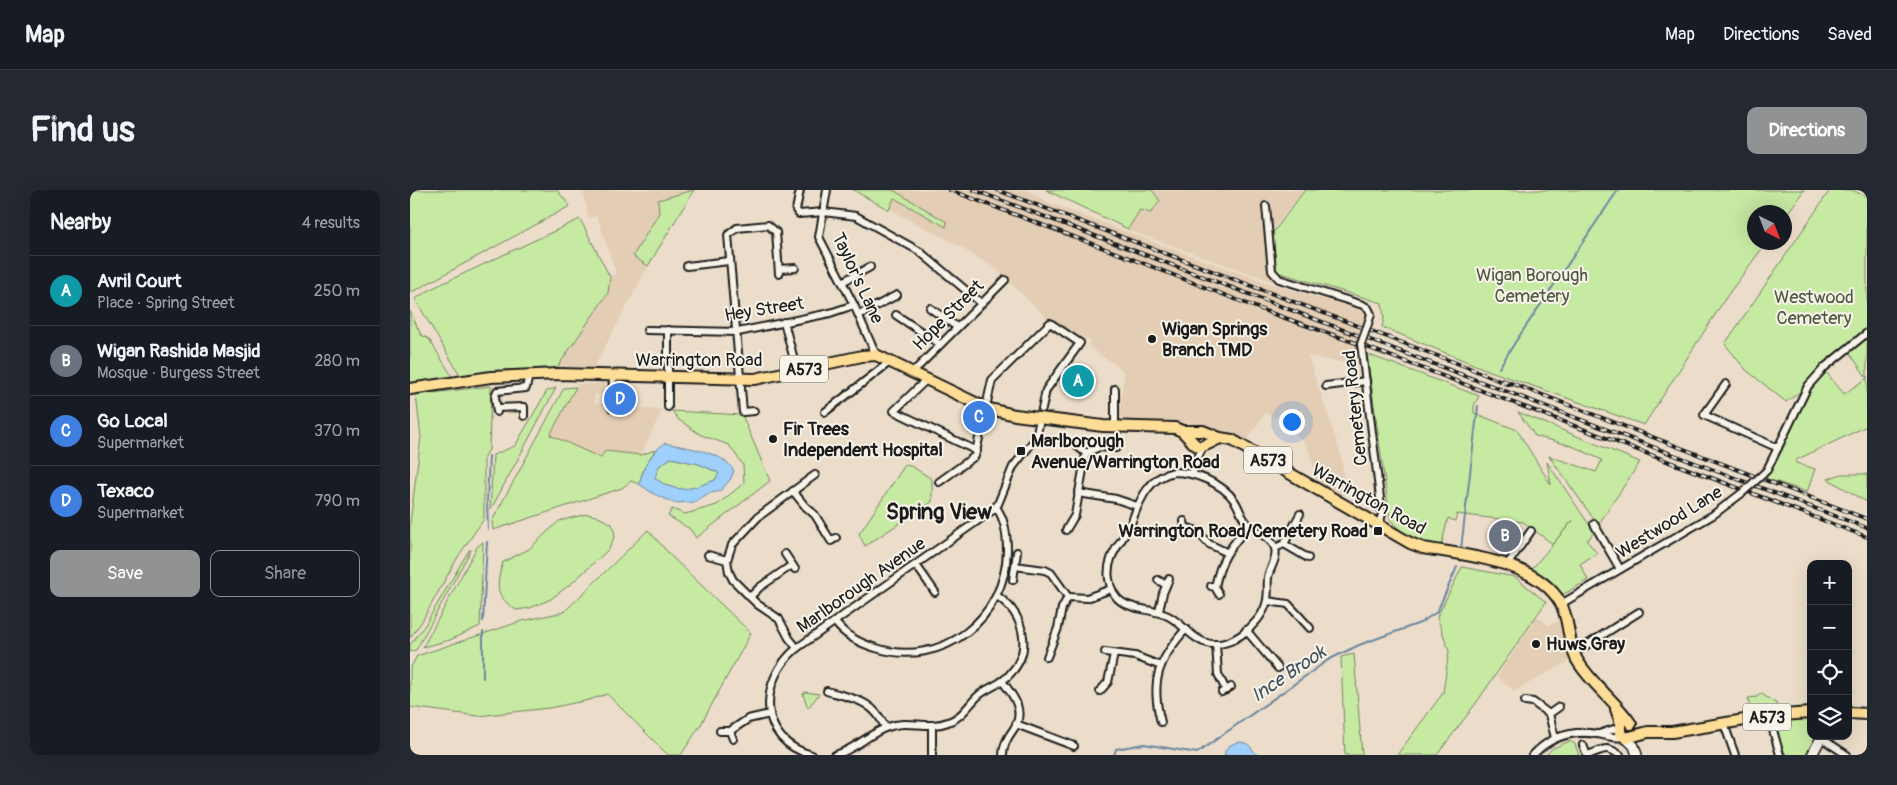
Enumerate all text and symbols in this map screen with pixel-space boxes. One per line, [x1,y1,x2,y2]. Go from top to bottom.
text: Map [25,20,65,49]
text: Map [1665,23,1695,46]
text: Directions [1723,23,1799,46]
text: Saved [1827,23,1872,46]
button: Directions [1747,107,1867,154]
text: Find us [30,108,135,152]
north arrow [1747,205,1792,250]
text: Nearby [50,209,111,236]
text: 4 results [302,213,360,233]
street label: Taylor's Lane [826,229,889,328]
park label: Wigan Borough Cemetery [1476,264,1588,308]
text: Avril Court [97,269,181,293]
street label: Hope Street [908,274,989,356]
text: A [61,281,71,301]
text: 250 m [314,281,360,301]
park label: Westwood Cemetery [1774,286,1854,330]
street label: Hey Street [723,292,806,327]
text: Place · Spring Street [97,293,234,313]
place label: Wigan Springs Branch TMD [1162,318,1268,362]
marker: Wigan Springs Branch TMD [1146,333,1158,345]
text: Wigan Rashida Masjid [97,339,260,363]
street label: Warrington Road [636,349,762,372]
street label: Cemetery Road [1338,349,1373,467]
text: B [61,351,71,371]
text: 280 m [314,351,360,371]
road number: A573 [780,355,828,382]
pin: A [1062,362,1094,400]
text: Mosque · Burgess Street [97,363,260,383]
pin: D [604,380,636,418]
pin: C [963,398,995,436]
text: Go Local [97,409,168,433]
your location [1279,409,1305,435]
place label: Fir Trees Independent Hospital [783,418,943,462]
text: C [61,421,71,441]
text: 370 m [314,421,360,441]
place label: Marlborough Avenue/Warrington Road [1031,430,1220,474]
text: Supermarket [97,433,184,453]
marker: Fir Trees Independent Hospital [767,433,779,445]
marker: Marlborough Avenue/Warrington Road [1015,445,1027,457]
road number: A573 [1244,446,1292,474]
street label: Warrington Road [1308,459,1430,540]
text: Texaco [97,479,154,503]
street label: Westwood Lane [1612,481,1727,564]
text: D [61,491,71,511]
text: 790 m [315,491,360,511]
district label: Spring View [886,498,992,526]
text: Supermarket [97,503,184,523]
pin: B [1489,517,1521,555]
place label: Warrington Road/Cemetery Road [1118,520,1368,543]
marker: Warrington Road/Cemetery Road [1372,525,1384,537]
street label: Marlborough Avenue [792,532,930,638]
button: Save [50,550,200,597]
button: Share [210,550,360,597]
map controls [1807,560,1852,740]
button: + [1807,560,1852,605]
button: − [1807,605,1852,650]
place label: Huws Gray [1546,633,1625,656]
marker: Huws Gray [1530,638,1542,650]
water label: Ince Brook [1247,639,1332,707]
button: locate [1807,650,1852,695]
button: layers [1807,695,1852,740]
road number: A573 [1743,704,1791,730]

